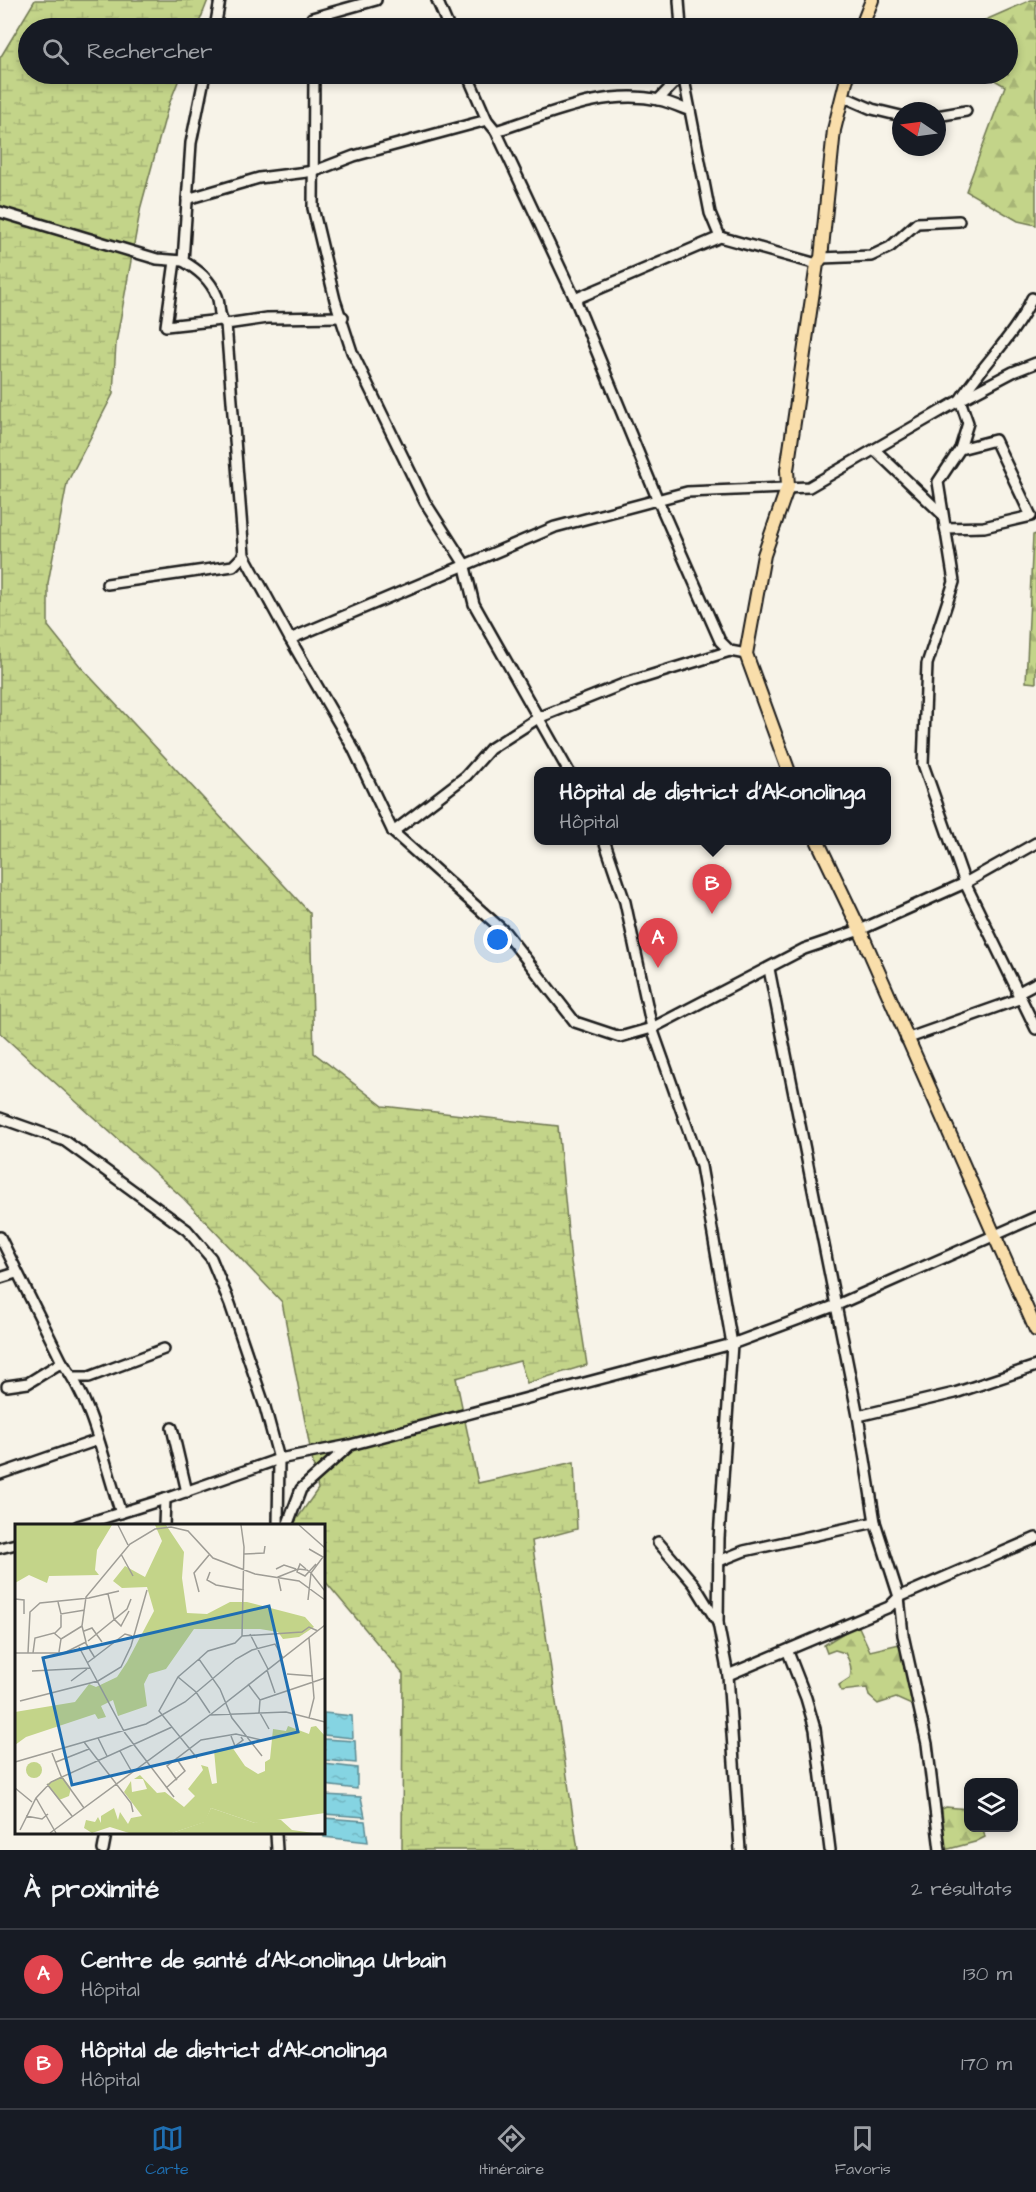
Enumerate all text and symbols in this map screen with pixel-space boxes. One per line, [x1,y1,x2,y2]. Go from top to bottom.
search box [18,18,1018,84]
icon: search [39,35,72,68]
text: Rechercher [87,36,212,67]
north arrow [892,102,946,156]
popup [534,767,891,845]
text: Hôpital de district d'Akonolinga [560,777,865,808]
text: Hôpital [560,808,619,836]
pin: B [692,864,732,914]
pin: A [638,918,678,968]
your location [483,925,512,954]
inset map [15,1524,326,1835]
map controls [964,1778,1018,1832]
button: layers [964,1778,1018,1832]
text: À proximité [24,1871,159,1907]
text: 2 résultats [911,1875,1012,1903]
text: Centre de santé d'Akonolinga Urbain [81,1945,446,1976]
text: A [37,1960,50,1988]
text: 130 m [963,1960,1012,1988]
text: Hôpital [81,1976,140,2004]
text: Hôpital de district d'Akonolinga [81,2035,387,2066]
text: B [36,2050,51,2078]
text: 170 m [961,2050,1012,2078]
text: Hôpital [81,2066,140,2094]
tab: Carte [145,2122,189,2180]
tab: Itinéraire [479,2122,544,2180]
tab: Favoris [835,2122,891,2180]

